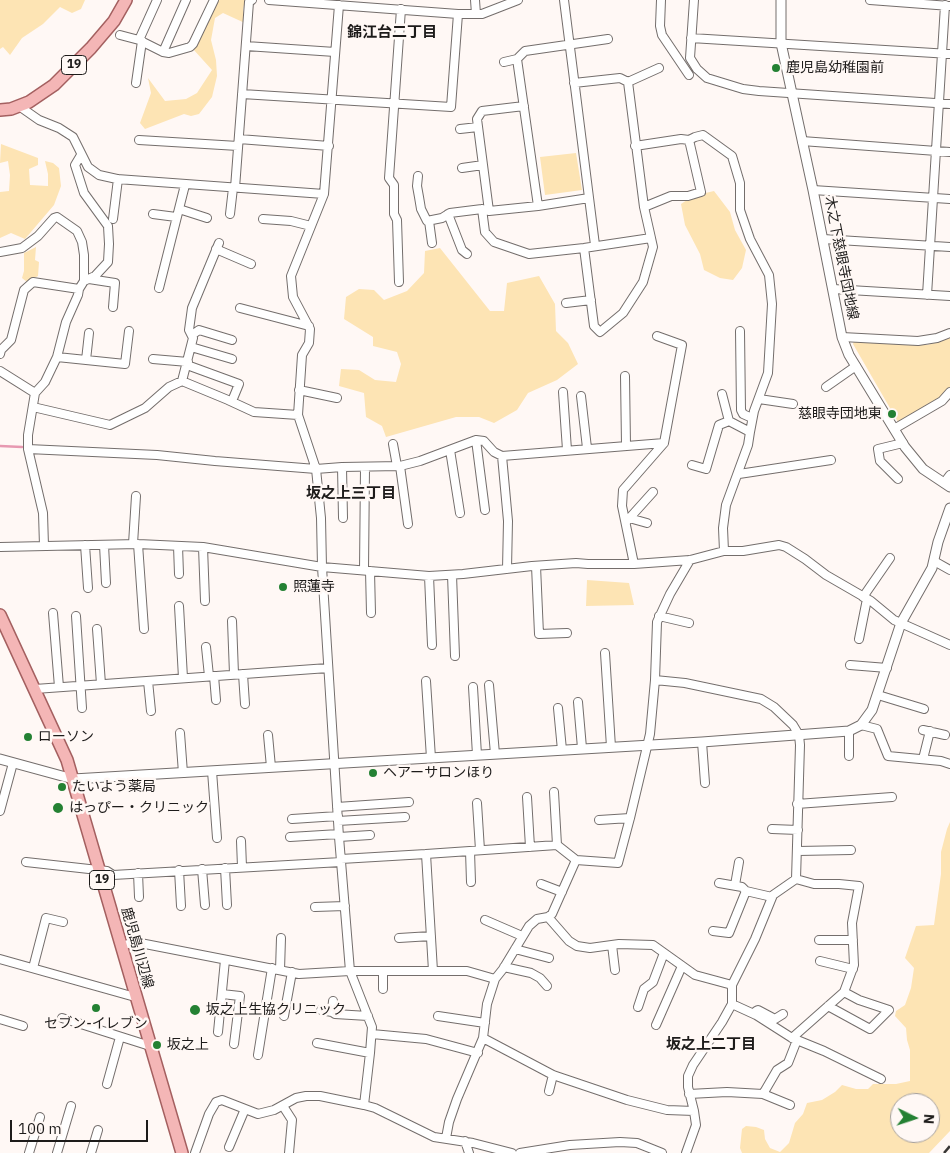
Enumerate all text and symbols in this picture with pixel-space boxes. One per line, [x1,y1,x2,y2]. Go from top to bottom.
district label: 錦江台二丁目 [347,24,437,42]
road number: 19 [62,56,86,74]
place label: 鹿児島幼稚園前 [786,60,884,76]
marker: 鹿児島幼稚園前 [770,62,782,74]
street label: 木之下慈眼寺団地線 [821,195,861,321]
place label: 慈眼寺団地東 [798,406,882,422]
marker: 慈眼寺団地東 [886,408,898,420]
district label: 坂之上三丁目 [306,485,396,503]
place label: 照蓮寺 [293,579,335,595]
marker: 照蓮寺 [277,581,289,593]
place label: ローソン [38,729,94,745]
marker: ローソン [22,731,34,743]
place label: ヘアーサロンほり [383,765,494,781]
marker: ヘアーサロンほり [367,767,379,779]
place label: たいよう薬局 [72,779,156,795]
marker: たいよう薬局 [56,781,68,793]
place label: はっぴー・クリニック [69,800,209,816]
marker: はっぴー・クリニック [51,801,65,815]
road number: 19 [90,870,114,890]
street label: 鹿児島川辺線 [117,905,157,991]
marker: セブン-イレブン [90,1002,102,1014]
place label: 坂之上生協クリニック [206,1002,346,1018]
marker: 坂之上生協クリニック [188,1003,202,1017]
place label: セブン-イレブン [44,1016,148,1032]
district label: 坂之上二丁目 [666,1036,756,1054]
place label: 坂之上 [167,1037,209,1053]
marker: 坂之上 [151,1039,163,1051]
north arrow [890,1093,940,1143]
scale bar [12,1110,150,1142]
text: N [920,1113,938,1125]
text: 100 m [18,1119,62,1138]

